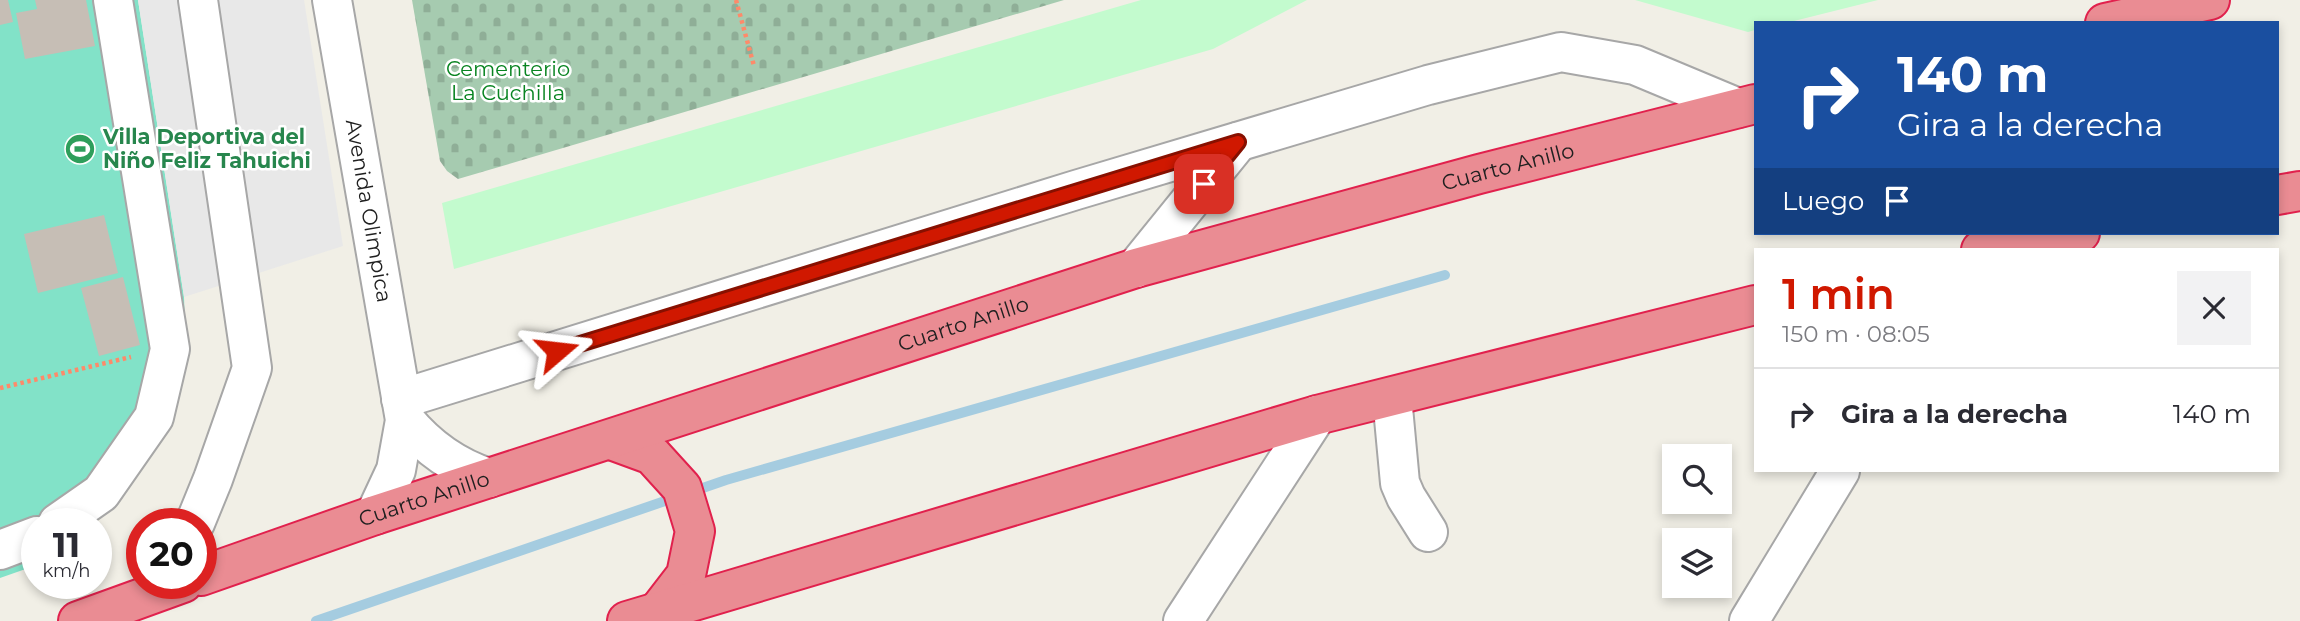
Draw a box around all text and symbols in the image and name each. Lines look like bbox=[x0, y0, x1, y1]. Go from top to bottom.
text: 140 m bbox=[1897, 45, 2049, 104]
icon: right bbox=[1782, 49, 1873, 140]
park label: Cementerio La Cuchilla bbox=[446, 56, 570, 105]
text: Gira a la derecha bbox=[1897, 105, 2163, 144]
street label: Avenida Olimpica bbox=[341, 117, 397, 304]
place label: Villa Deportiva del Niño Feliz Tahuichi bbox=[102, 124, 311, 173]
sports icon: Villa Deportiva del Niño Feliz Tahuichi bbox=[63, 132, 97, 166]
street label: Cuarto Anillo bbox=[1439, 137, 1577, 196]
pin bbox=[1174, 154, 1234, 214]
icon: arrive bbox=[1185, 165, 1223, 203]
icon: arrive bbox=[1878, 182, 1916, 220]
text: Luego bbox=[1782, 185, 1864, 217]
text: 1 min bbox=[1782, 268, 1895, 320]
button: close bbox=[2177, 271, 2251, 345]
street label: Cuarto Anillo bbox=[895, 291, 1032, 356]
position arrow bbox=[520, 314, 594, 388]
text: 150 m · 08:05 bbox=[1782, 320, 1930, 348]
icon: right bbox=[1782, 395, 1820, 433]
text: Gira a la derecha bbox=[1841, 398, 2068, 430]
text: 140 m bbox=[2173, 398, 2251, 430]
map controls bbox=[1662, 444, 1732, 598]
button: search bbox=[1662, 444, 1732, 514]
street label: Cuarto Anillo bbox=[355, 466, 492, 532]
speed limit sign: 20 bbox=[126, 508, 217, 599]
text: 11 bbox=[53, 523, 80, 566]
button: layers bbox=[1662, 528, 1732, 598]
text: km/h bbox=[42, 560, 91, 582]

